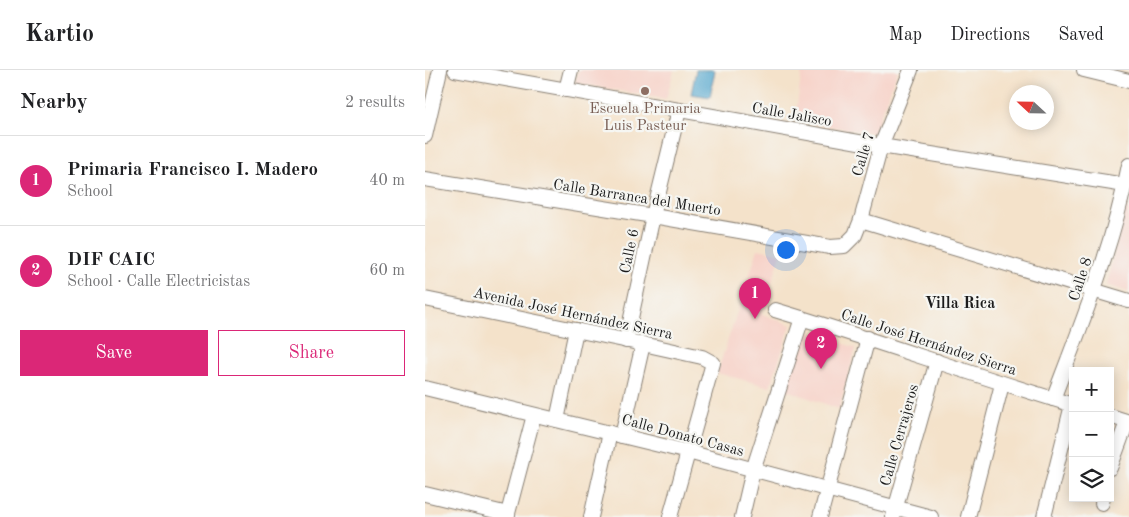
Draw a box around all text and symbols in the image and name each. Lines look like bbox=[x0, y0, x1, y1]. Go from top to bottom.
text: Kartio bbox=[25, 23, 94, 47]
text: Map bbox=[889, 26, 922, 44]
text: Directions bbox=[950, 26, 1030, 44]
text: Saved bbox=[1058, 26, 1104, 44]
marker: Escuela Primaria Luis Pasteur bbox=[639, 85, 651, 97]
north arrow bbox=[1009, 85, 1054, 130]
text: Nearby bbox=[20, 92, 88, 113]
text: 2 results bbox=[345, 95, 405, 111]
street label: Calle Jalisco bbox=[751, 101, 833, 130]
place label: Escuela Primaria Luis Pasteur bbox=[589, 102, 701, 134]
street label: Calle 7 bbox=[851, 131, 878, 178]
text: Primaria Francisco I. Madero bbox=[67, 161, 318, 180]
text: 1 bbox=[31, 173, 41, 189]
text: 40 m bbox=[369, 173, 405, 189]
street label: Calle Barranca del Muerto bbox=[552, 178, 722, 219]
text: School bbox=[67, 184, 113, 200]
street label: Calle 6 bbox=[618, 228, 643, 275]
your location bbox=[773, 237, 799, 263]
text: DIF CAIC bbox=[67, 251, 155, 270]
street label: Calle 8 bbox=[1067, 256, 1096, 303]
text: 2 bbox=[31, 263, 41, 279]
text: 60 m bbox=[369, 263, 405, 279]
text: School · Calle Electricistas bbox=[67, 274, 250, 290]
pin: 1 bbox=[739, 278, 771, 319]
street label: Avenida José Hernández Sierra bbox=[472, 286, 674, 343]
district label: Villa Rica bbox=[925, 296, 995, 312]
street label: Calle José Hernández Sierra bbox=[839, 308, 1019, 379]
pin: 2 bbox=[805, 328, 837, 369]
button: Save bbox=[20, 330, 208, 376]
button: Share bbox=[218, 330, 405, 376]
map controls bbox=[1069, 367, 1114, 502]
button: + bbox=[1069, 367, 1114, 412]
street label: Calle Cerrajeros bbox=[879, 383, 922, 488]
button: − bbox=[1069, 412, 1114, 457]
street label: Calle Donato Casas bbox=[620, 413, 745, 460]
button: layers bbox=[1069, 457, 1114, 502]

